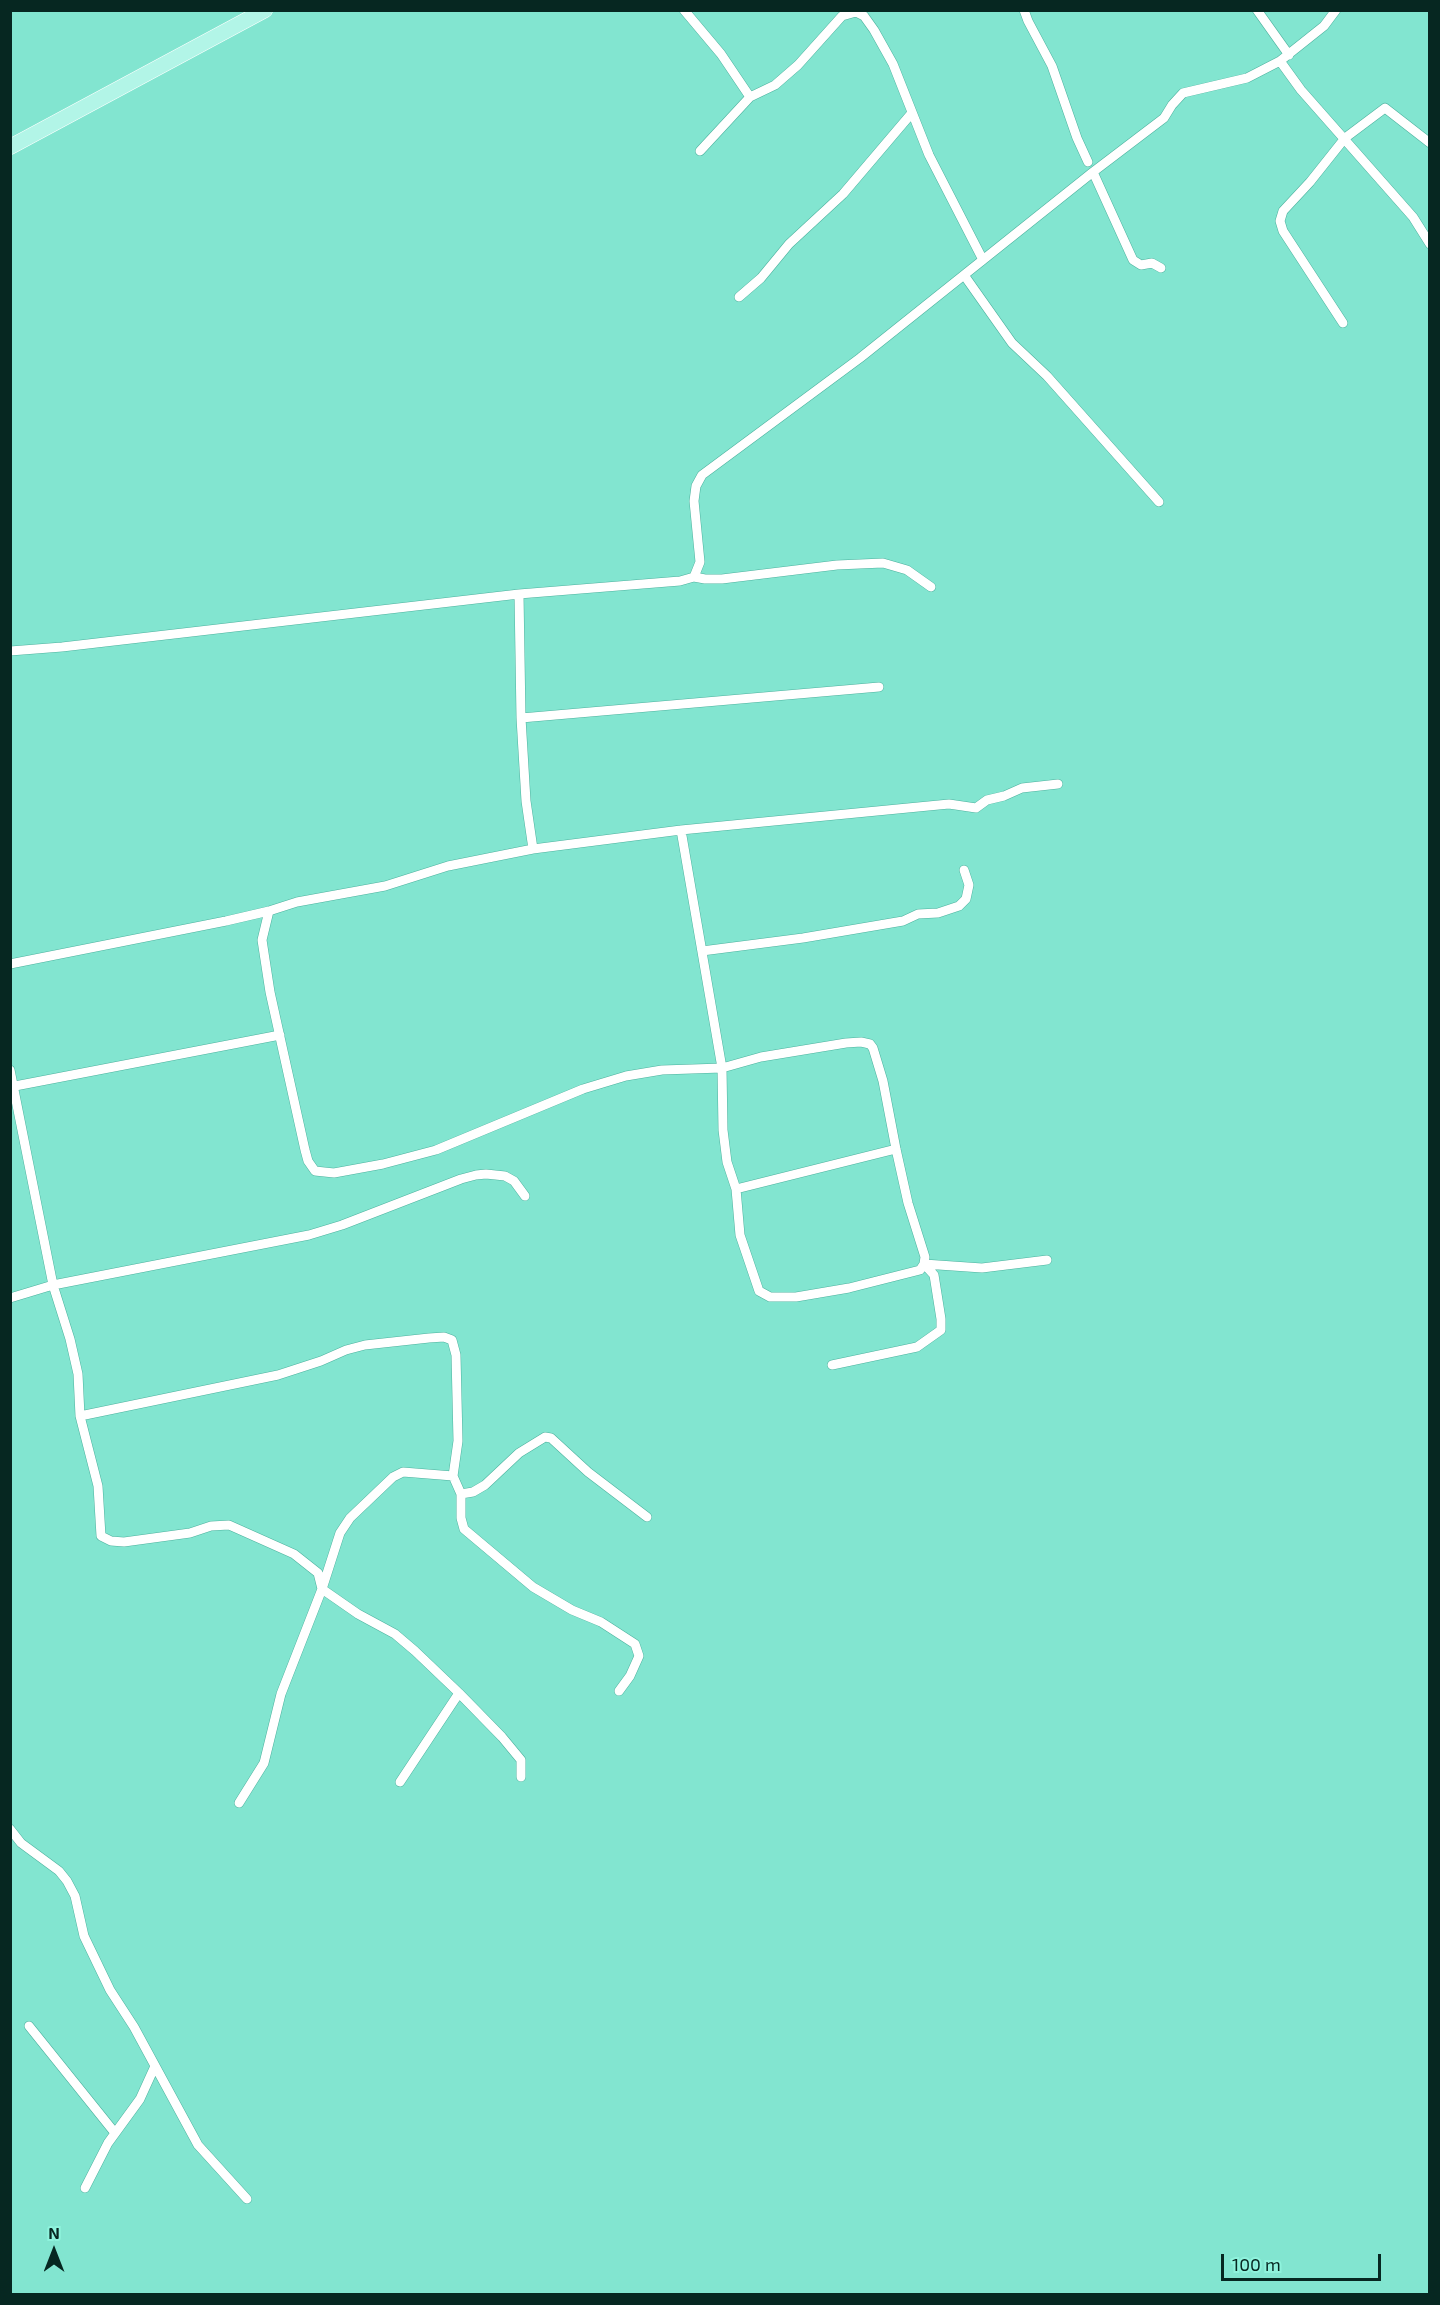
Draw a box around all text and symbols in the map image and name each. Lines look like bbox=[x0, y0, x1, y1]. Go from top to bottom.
north arrow bbox=[24, 2221, 84, 2281]
text: N bbox=[48, 2223, 60, 2242]
scale bar bbox=[1224, 2242, 1384, 2280]
text: 100 m bbox=[1232, 2253, 1281, 2275]

